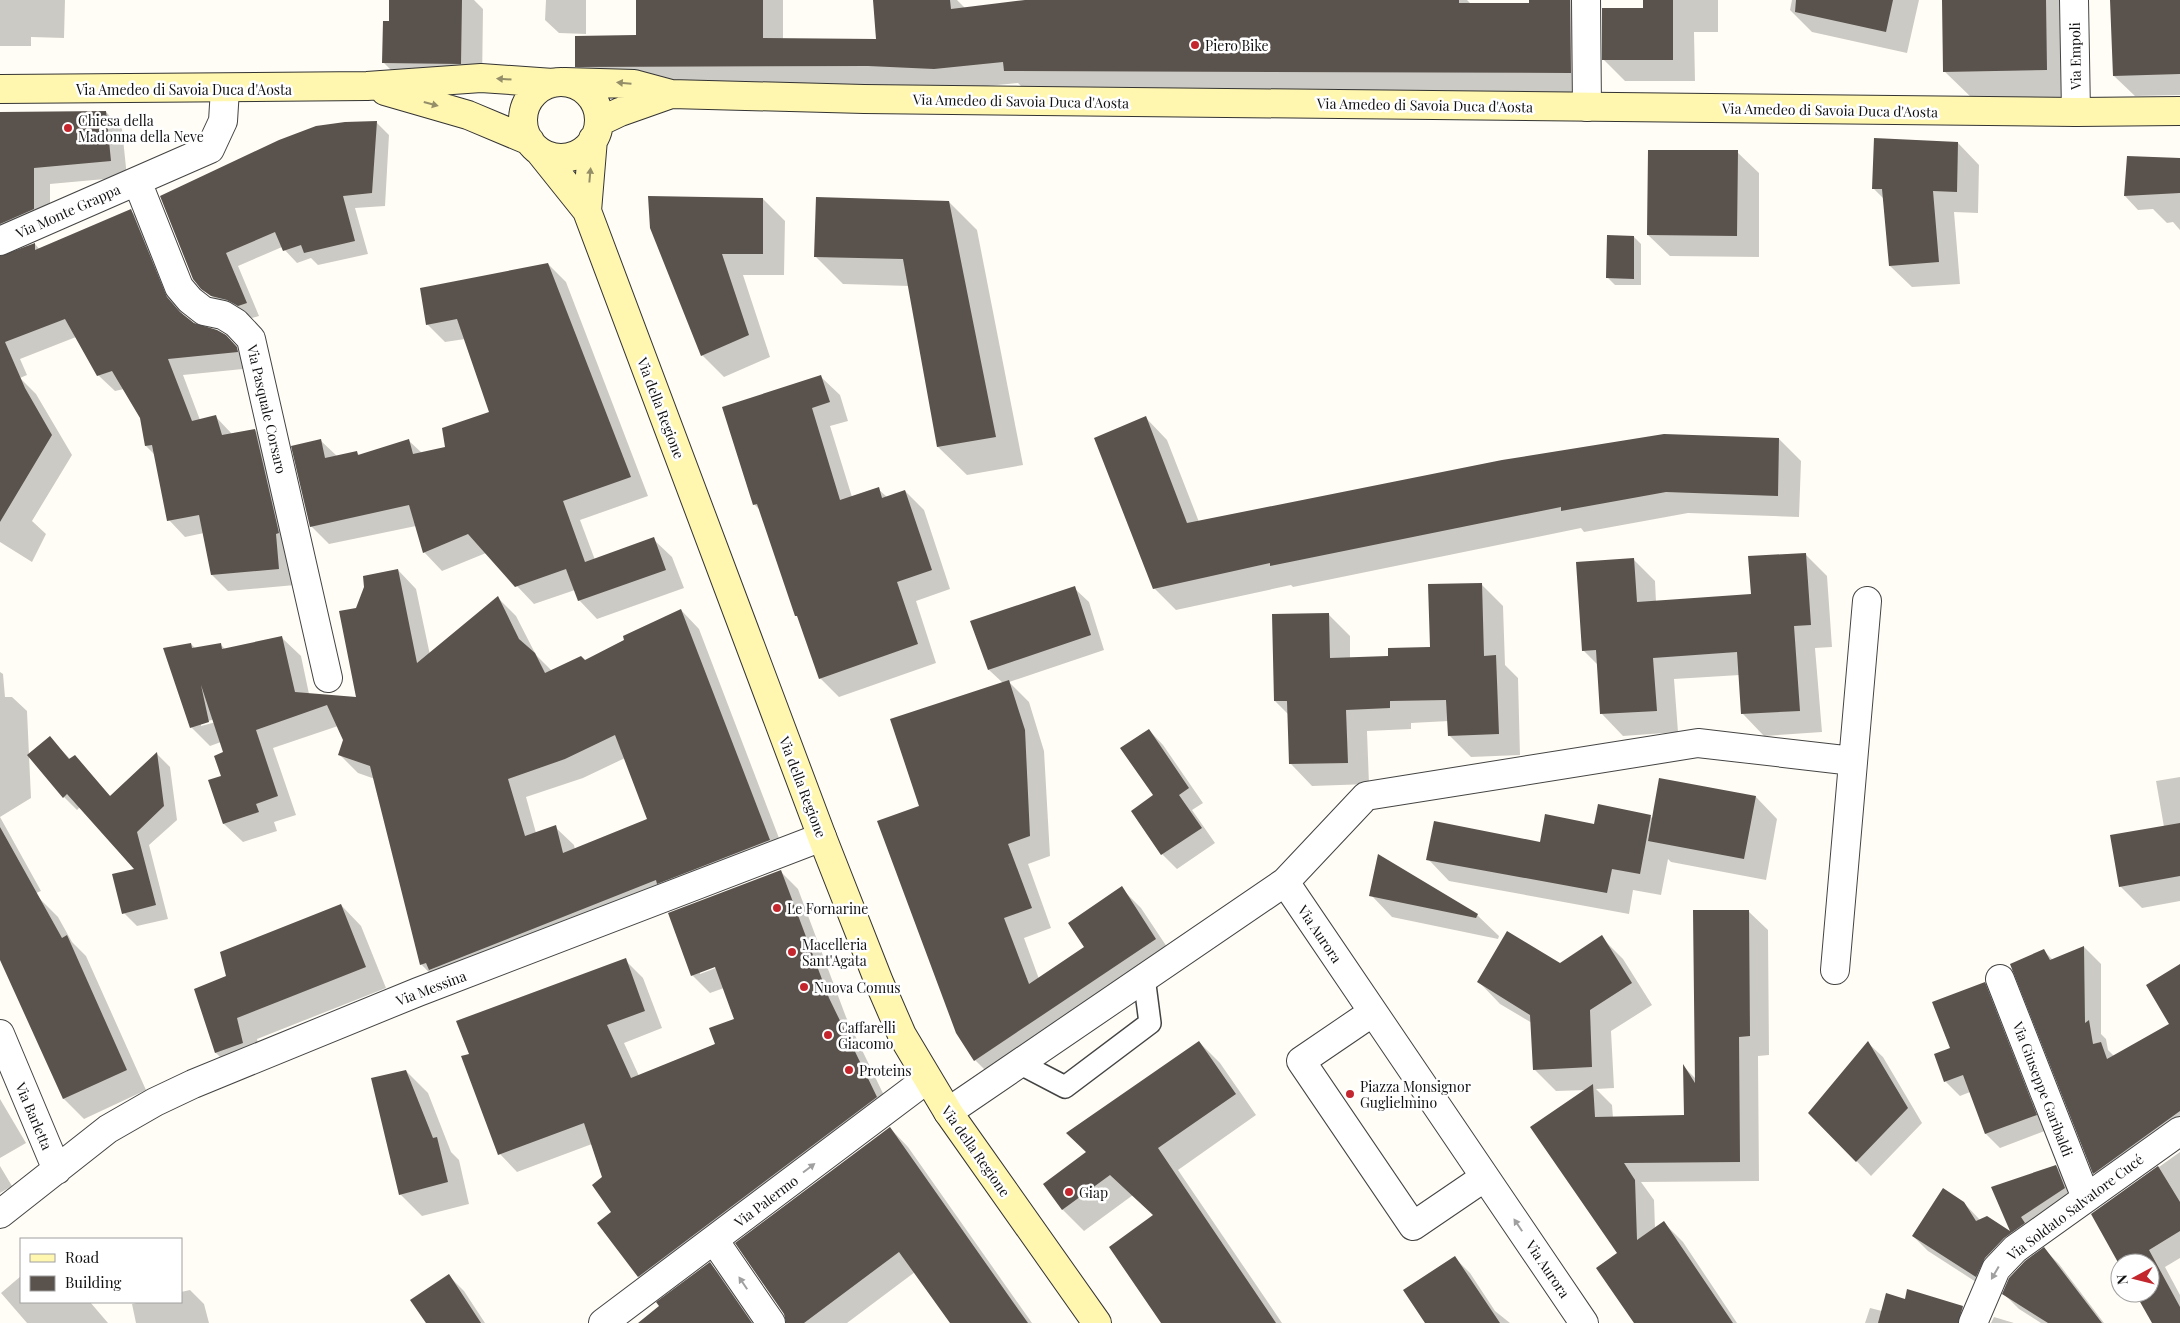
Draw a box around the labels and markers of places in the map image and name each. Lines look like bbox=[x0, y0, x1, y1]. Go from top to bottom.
place label: Piero Bike bbox=[1205, 36, 1269, 55]
marker: Piero Bike bbox=[1189, 39, 1201, 51]
place label: Chiesa della Madonna della Neve bbox=[78, 111, 204, 146]
marker: Chiesa della Madonna della Neve bbox=[62, 122, 74, 134]
place label: Le Fornarine bbox=[787, 899, 868, 918]
marker: Le Fornarine bbox=[771, 902, 783, 914]
place label: Macelleria Sant'Agata bbox=[802, 935, 867, 970]
marker: Macelleria Sant'Agata bbox=[786, 946, 798, 958]
place label: Nuova Comus bbox=[814, 978, 901, 997]
marker: Nuova Comus bbox=[798, 981, 810, 993]
place label: Caffarelli Giacomo bbox=[838, 1018, 896, 1053]
marker: Caffarelli Giacomo bbox=[822, 1029, 834, 1041]
place label: Proteins bbox=[859, 1061, 912, 1080]
marker: Proteins bbox=[843, 1064, 855, 1076]
place label: Piazza Monsignor Guglielmino bbox=[1360, 1077, 1472, 1112]
marker: Piazza Monsignor Guglielmino bbox=[1344, 1088, 1356, 1100]
place label: Giap bbox=[1079, 1183, 1108, 1202]
marker: Giap bbox=[1063, 1186, 1075, 1198]

